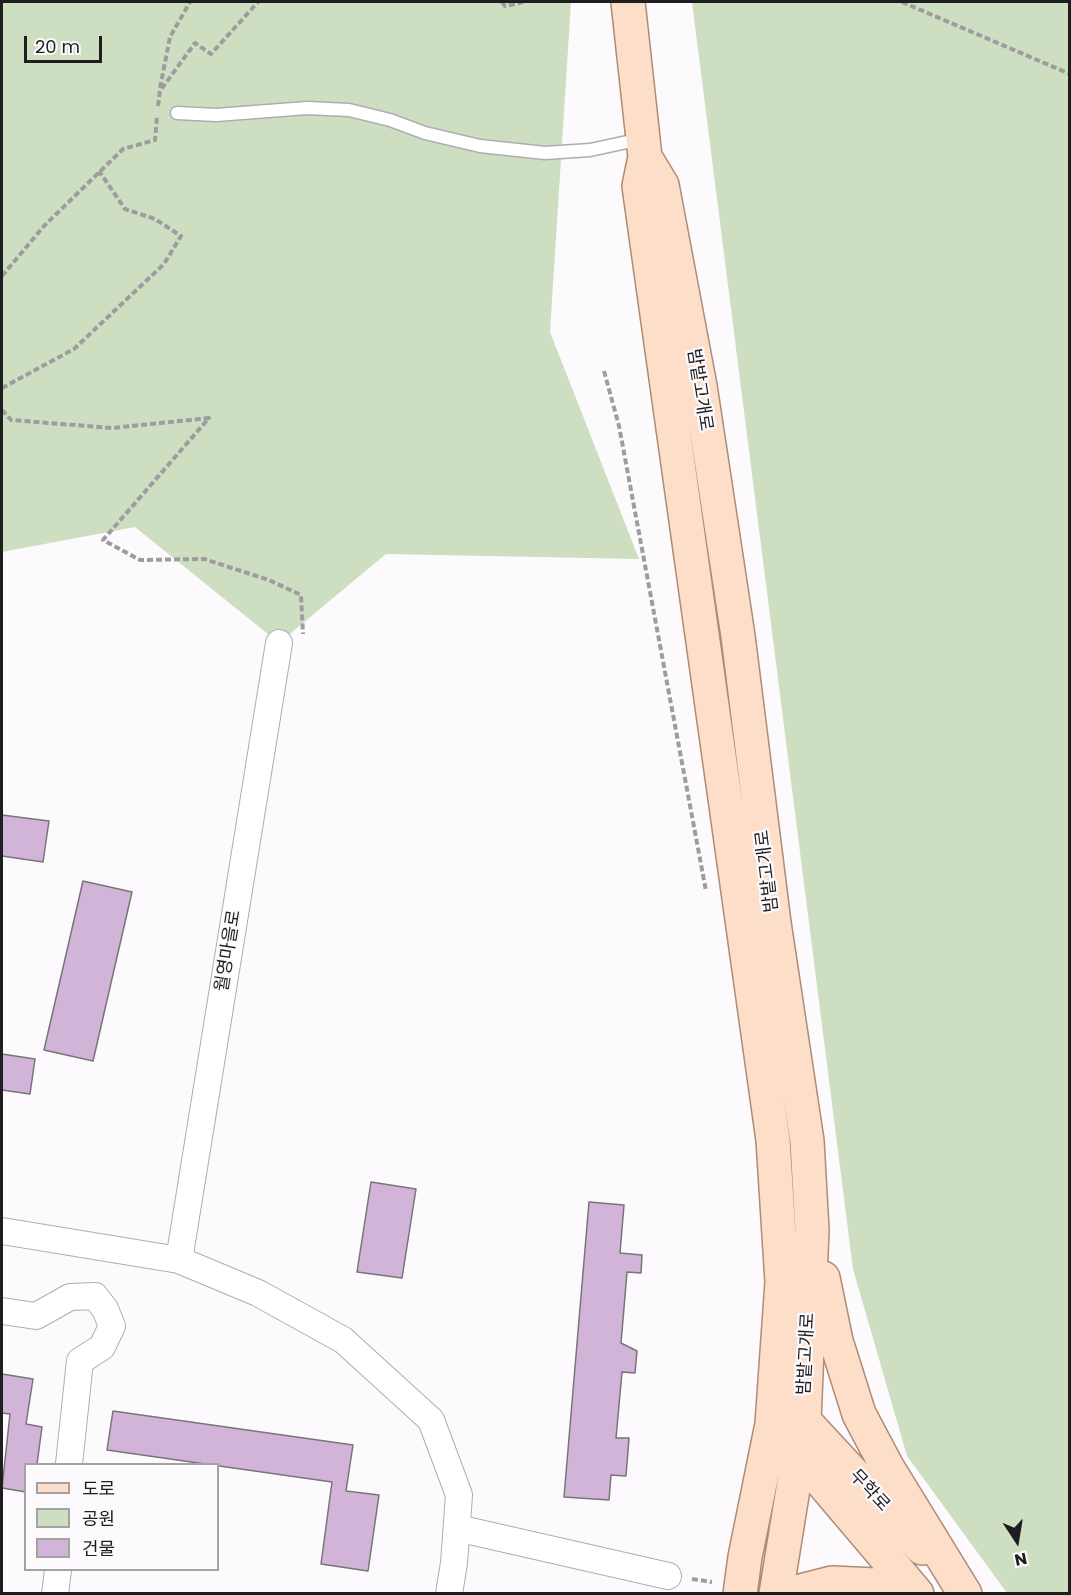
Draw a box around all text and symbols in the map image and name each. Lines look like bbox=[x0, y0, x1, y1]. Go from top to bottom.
scale bar bbox=[27, 24, 105, 62]
text: 20 m bbox=[35, 34, 80, 59]
street label: 밤밭고개로 bbox=[682, 347, 716, 433]
street label: 밤밭고개로 bbox=[752, 829, 784, 913]
street label: 월영마을로 bbox=[212, 908, 246, 994]
street label: 밤밭고개로 bbox=[794, 1312, 820, 1396]
legend bbox=[24, 1463, 219, 1571]
street label: 무학로 bbox=[844, 1465, 894, 1517]
text: 도로 bbox=[82, 1476, 115, 1501]
text: 공원 bbox=[82, 1506, 115, 1531]
north arrow bbox=[987, 1511, 1047, 1571]
text: 건물 bbox=[82, 1536, 115, 1561]
text: N bbox=[1013, 1547, 1029, 1572]

